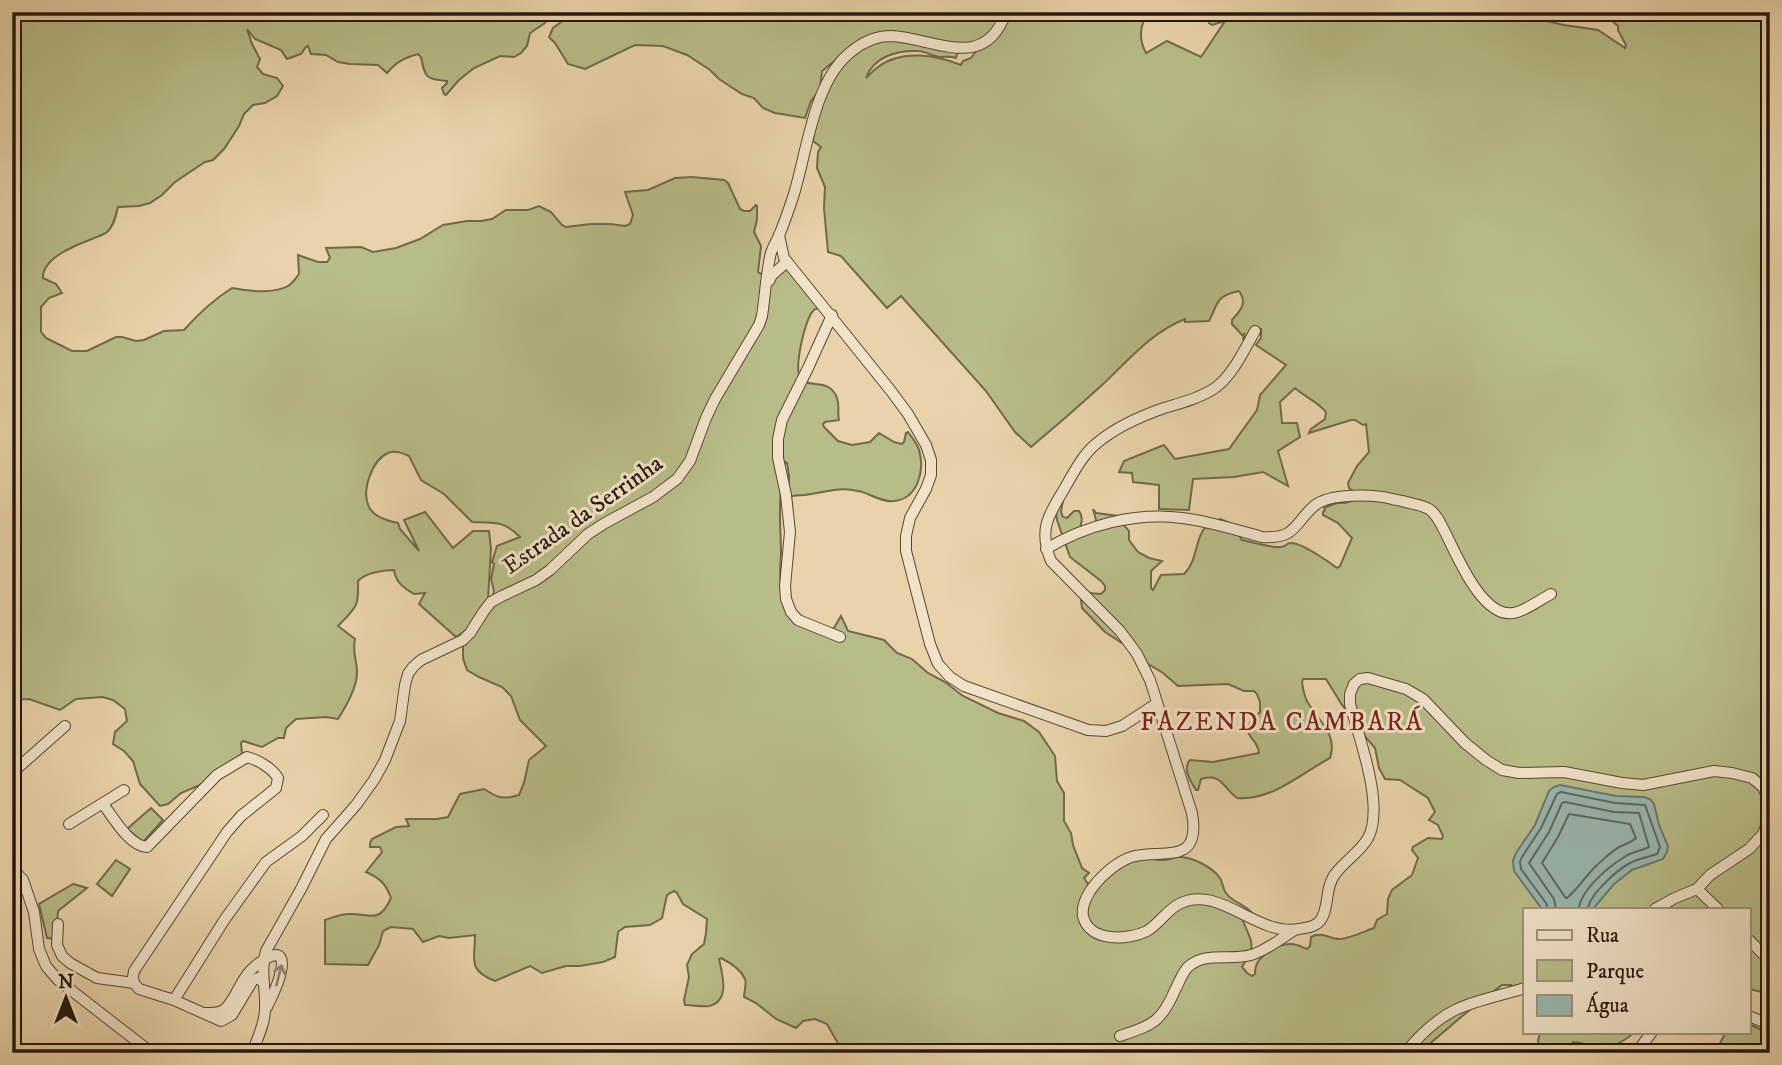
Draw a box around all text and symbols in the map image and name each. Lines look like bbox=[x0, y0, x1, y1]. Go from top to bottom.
street label: Estrada da Serrinha bbox=[497, 448, 669, 581]
district label: FAZENDA CAMBARÁ bbox=[1140, 705, 1424, 739]
legend bbox=[1523, 908, 1750, 1034]
text: Rua bbox=[1586, 923, 1619, 949]
text: Parque bbox=[1586, 959, 1644, 985]
north arrow bbox=[32, 964, 102, 1034]
one-way arrow bbox=[273, 964, 286, 987]
text: N bbox=[58, 971, 74, 994]
text: Água bbox=[1586, 991, 1629, 1019]

